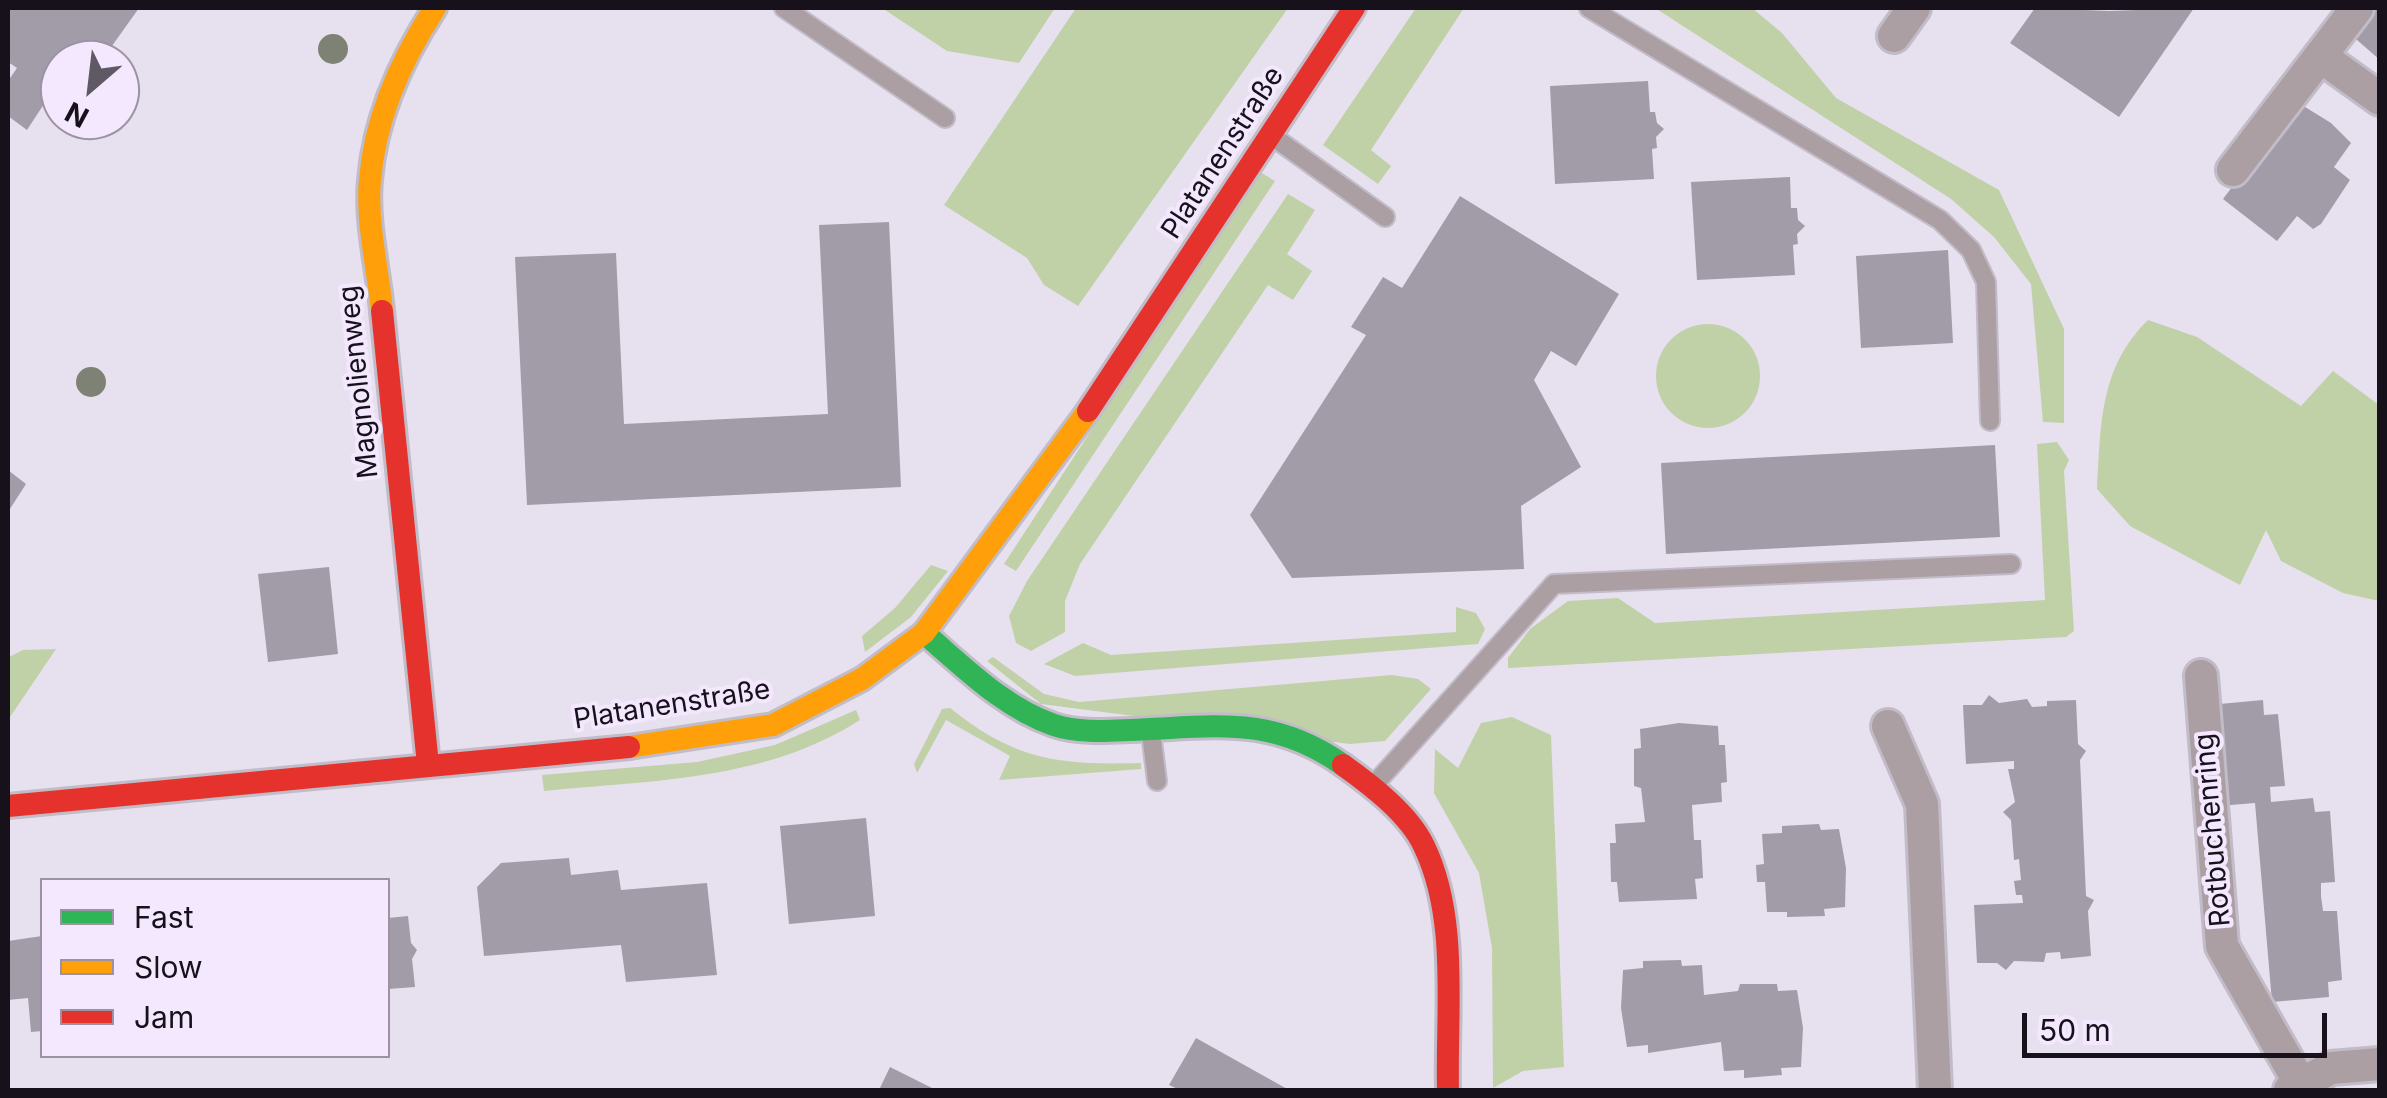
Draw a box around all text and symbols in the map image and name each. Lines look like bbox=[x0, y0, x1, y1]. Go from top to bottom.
north arrow bbox=[40, 40, 140, 140]
street label: Platanenstraße bbox=[1155, 61, 1291, 245]
text: N bbox=[59, 95, 94, 135]
street label: Magnolienweg bbox=[332, 284, 386, 480]
street label: Platanenstraße bbox=[571, 673, 773, 737]
street label: Rotbuchenring bbox=[2188, 732, 2238, 928]
legend bbox=[40, 878, 390, 1058]
text: Fast bbox=[134, 899, 193, 935]
text: Slow bbox=[134, 949, 203, 985]
scale bar bbox=[2027, 993, 2332, 1055]
text: Jam bbox=[134, 999, 194, 1035]
text: 50 m bbox=[2039, 1012, 2111, 1048]

